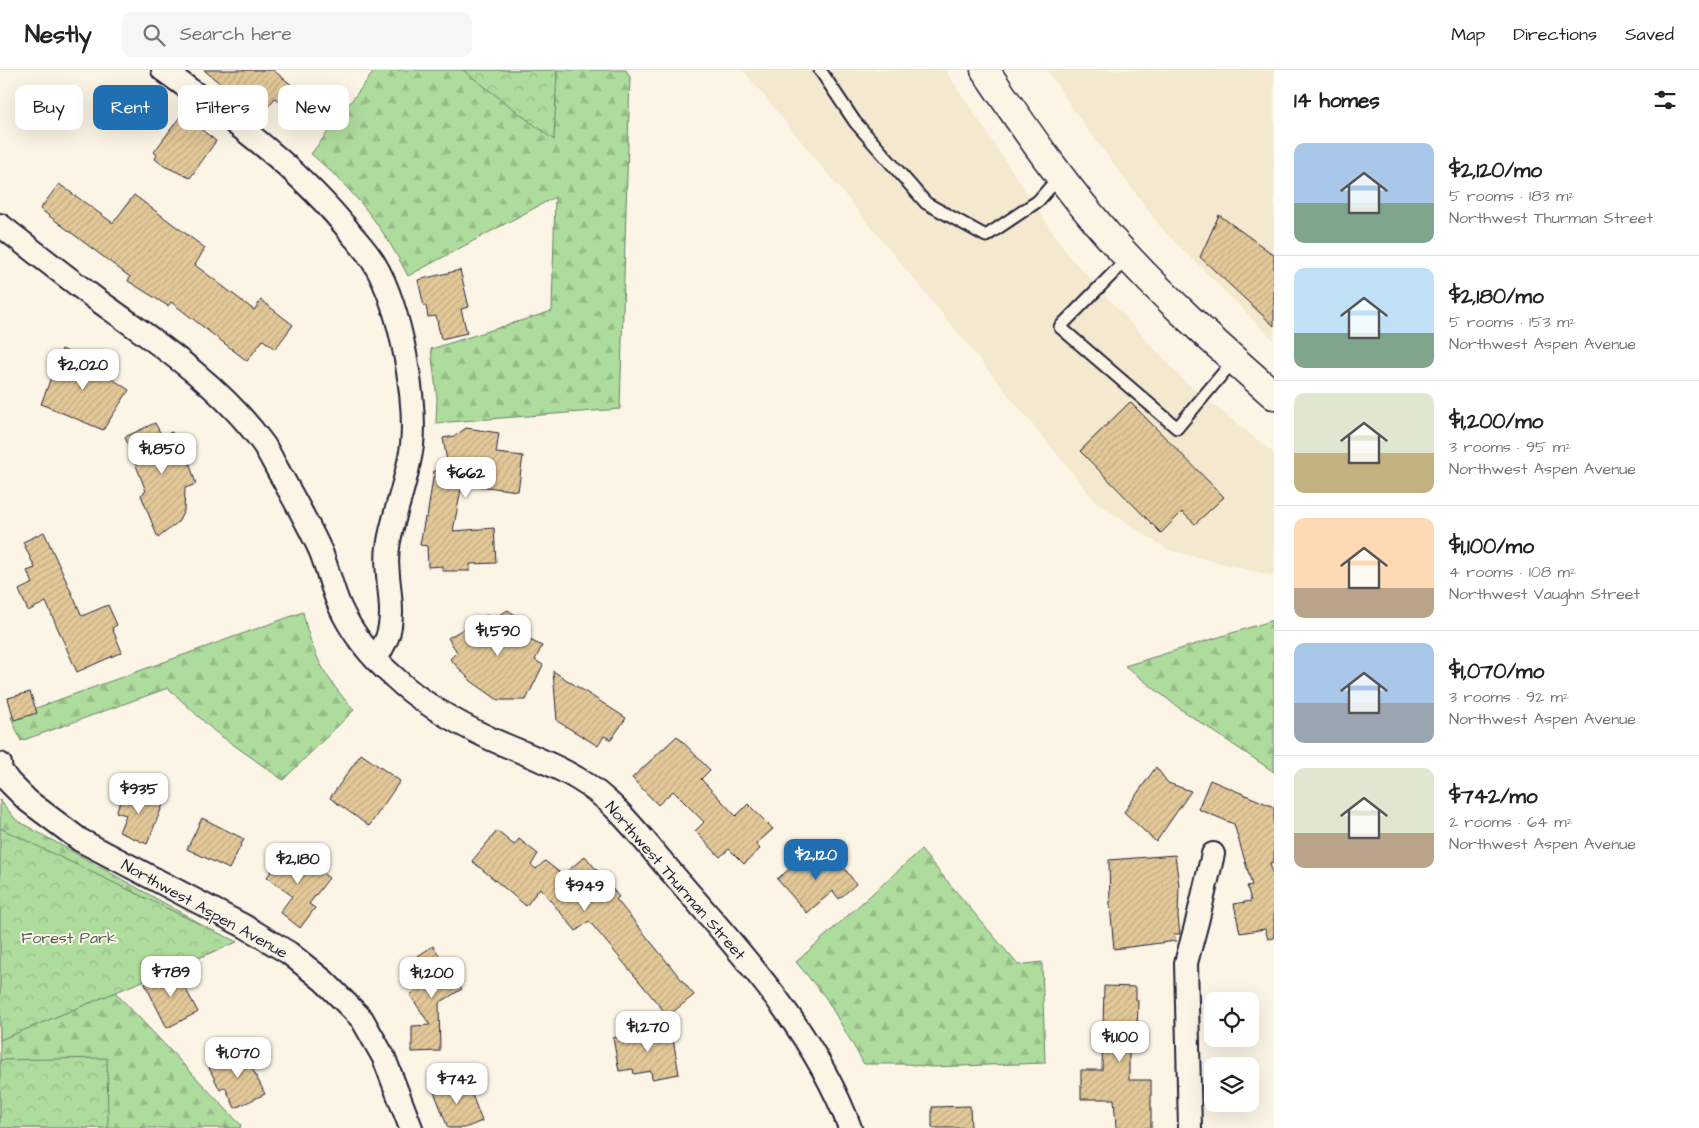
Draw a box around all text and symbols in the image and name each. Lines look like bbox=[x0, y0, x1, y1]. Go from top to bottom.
search box bbox=[122, 12, 472, 57]
text: Nestly bbox=[25, 18, 92, 52]
icon: search bbox=[140, 21, 168, 49]
text: Search here bbox=[180, 21, 292, 48]
text: Map bbox=[1451, 22, 1485, 47]
text: Directions bbox=[1513, 22, 1597, 47]
text: Saved bbox=[1625, 22, 1674, 47]
chip: Buy bbox=[15, 85, 83, 130]
chip: Rent bbox=[93, 85, 168, 130]
chip: Filters bbox=[178, 85, 268, 130]
chip: New bbox=[278, 85, 349, 130]
text: 14 homes bbox=[1294, 86, 1380, 115]
icon: filters bbox=[1651, 86, 1679, 114]
text: $2,120/mo bbox=[1449, 156, 1542, 185]
icon: home bbox=[1334, 163, 1394, 223]
text: 5 rooms · 183 m² bbox=[1449, 185, 1575, 207]
text: Northwest Thurman Street bbox=[1449, 207, 1653, 229]
text: $2,180/mo bbox=[1449, 282, 1544, 311]
icon: home bbox=[1334, 288, 1394, 348]
text: 5 rooms · 153 m² bbox=[1449, 311, 1575, 333]
text: Northwest Aspen Avenue bbox=[1449, 333, 1636, 355]
pin: $2,020 bbox=[42, 348, 124, 391]
text: $2,020 bbox=[58, 354, 108, 376]
text: $1,200/mo bbox=[1449, 407, 1543, 436]
icon: home bbox=[1334, 413, 1394, 473]
pin: $1,850 bbox=[121, 432, 203, 475]
text: 3 rooms · 95 m² bbox=[1449, 436, 1571, 458]
text: $1,850 bbox=[139, 438, 185, 460]
pin: $662 bbox=[436, 456, 496, 499]
text: Northwest Aspen Avenue bbox=[1449, 458, 1636, 480]
text: $662 bbox=[447, 462, 485, 484]
text: $1,100/mo bbox=[1449, 532, 1534, 561]
icon: home bbox=[1334, 538, 1394, 598]
text: 4 rooms · 108 m² bbox=[1449, 561, 1576, 583]
text: Northwest Vaughn Street bbox=[1449, 583, 1640, 605]
pin: $1,590 bbox=[457, 614, 539, 657]
text: $1,590 bbox=[476, 620, 520, 642]
text: $1,070/mo bbox=[1449, 657, 1544, 686]
icon: home bbox=[1334, 663, 1394, 723]
text: 3 rooms · 92 m² bbox=[1449, 686, 1569, 708]
text: Northwest Aspen Avenue bbox=[1449, 708, 1636, 730]
pin: $935 bbox=[109, 772, 169, 815]
text: $935 bbox=[120, 778, 158, 800]
text: $742/mo bbox=[1449, 782, 1538, 811]
icon: home bbox=[1334, 788, 1394, 848]
street label: Northwest Thurman Street bbox=[600, 796, 751, 965]
text: 2 rooms · 64 m² bbox=[1449, 811, 1573, 833]
text: Northwest Aspen Avenue bbox=[1449, 833, 1636, 855]
pin: $2,120 bbox=[775, 838, 857, 881]
pin: $2,180 bbox=[257, 842, 339, 885]
text: $2,120 bbox=[795, 844, 837, 866]
text: $2,180 bbox=[276, 848, 320, 870]
street label: Northwest Aspen Avenue bbox=[117, 854, 292, 964]
pin: $949 bbox=[555, 870, 615, 912]
text: $949 bbox=[566, 875, 604, 897]
park label: Forest Park bbox=[21, 927, 117, 949]
pin: $789 bbox=[141, 956, 201, 998]
pin: $1,200 bbox=[391, 956, 473, 999]
text: $789 bbox=[152, 961, 190, 983]
text: $1,200 bbox=[410, 962, 454, 984]
map controls bbox=[1204, 992, 1259, 1112]
button: locate bbox=[1204, 992, 1259, 1047]
pin: $1,270 bbox=[607, 1010, 689, 1053]
text: $1,270 bbox=[627, 1016, 669, 1038]
pin: $1,100 bbox=[1079, 1020, 1161, 1063]
text: $1,100 bbox=[1102, 1026, 1138, 1048]
pin: $1,070 bbox=[197, 1036, 279, 1079]
text: $1,070 bbox=[216, 1042, 260, 1064]
button: layers bbox=[1204, 1057, 1259, 1112]
pin: $742 bbox=[427, 1062, 487, 1105]
text: $742 bbox=[438, 1068, 476, 1090]

